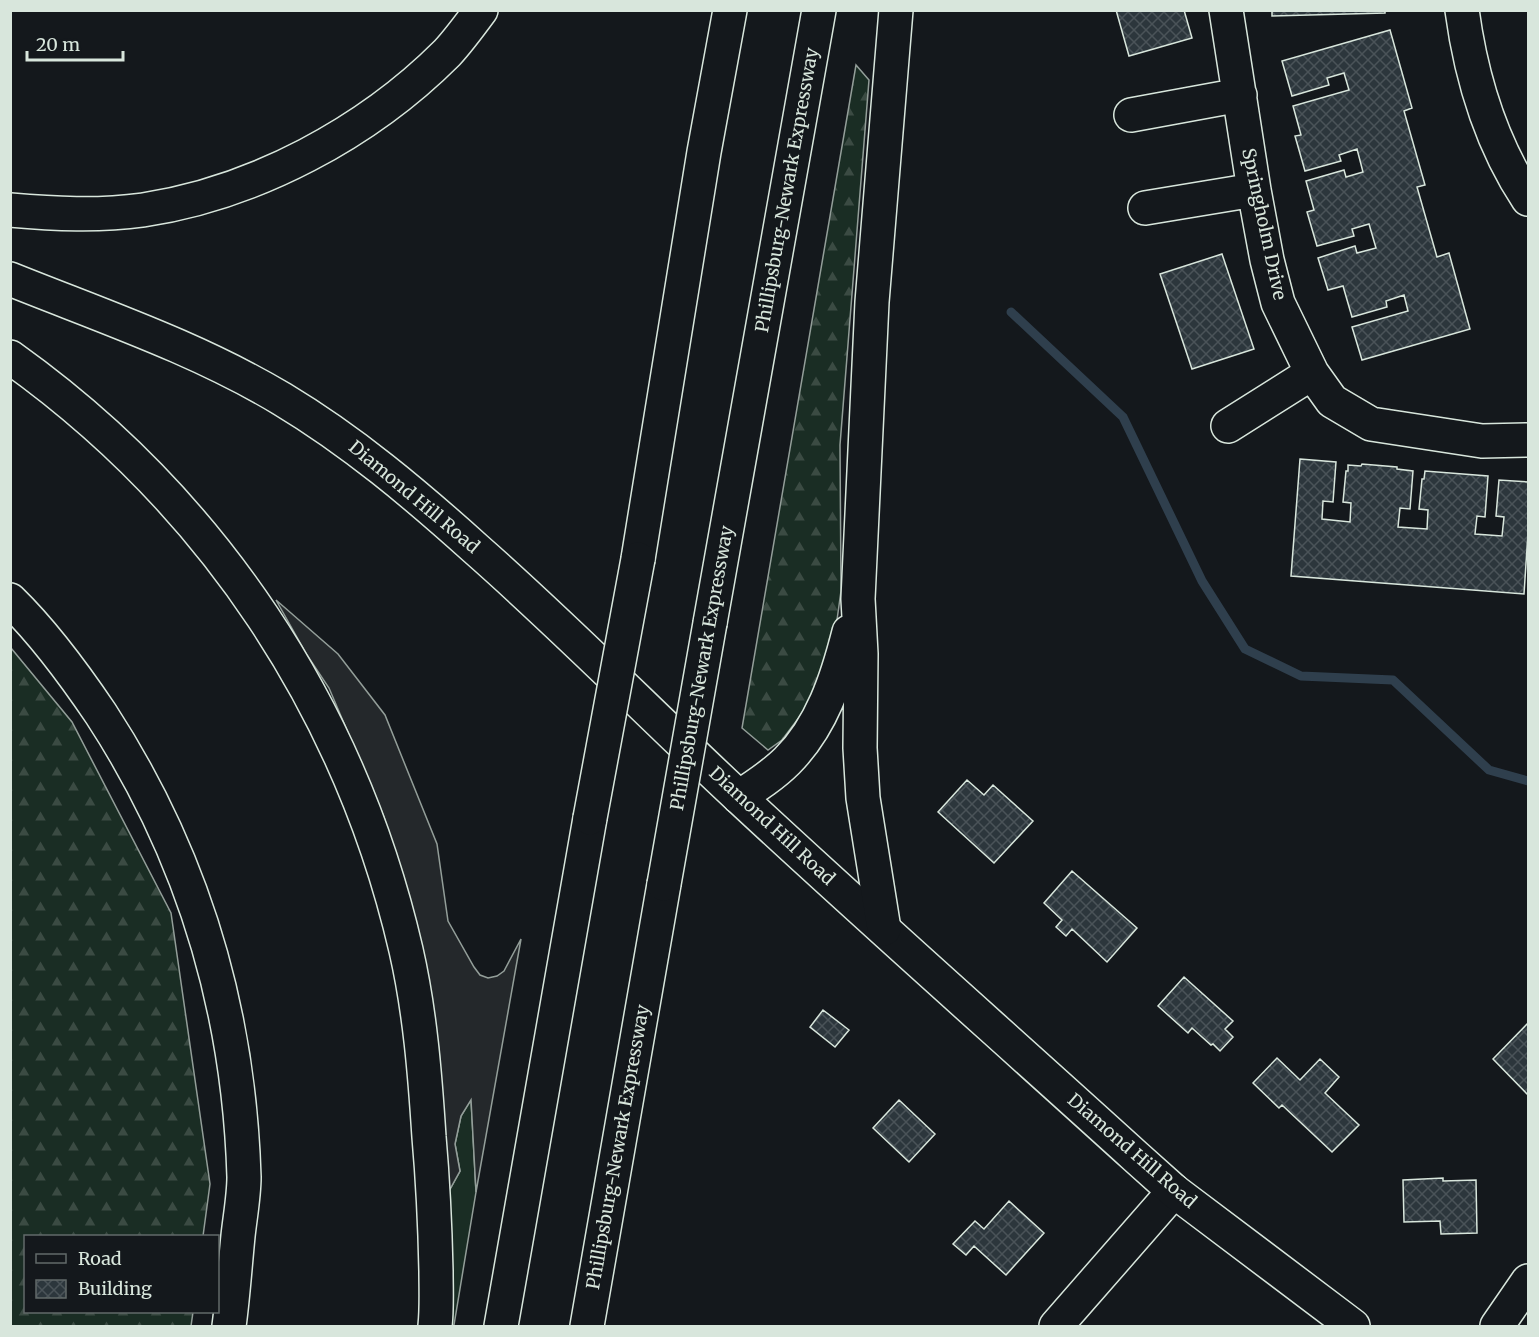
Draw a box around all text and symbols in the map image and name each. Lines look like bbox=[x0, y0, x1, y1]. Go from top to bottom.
scale bar bbox=[27, 24, 123, 62]
text: 20 m bbox=[36, 33, 80, 56]
street label: Phillipsburg-Newark Expressway bbox=[750, 45, 823, 334]
street label: Springholm Drive bbox=[1237, 146, 1292, 302]
street label: Diamond Hill Road bbox=[344, 435, 484, 558]
street label: Phillipsburg-Newark Expressway bbox=[665, 523, 738, 812]
street label: Diamond Hill Road bbox=[705, 761, 840, 890]
street label: Phillipsburg-Newark Expressway bbox=[581, 1002, 654, 1291]
street label: Diamond Hill Road bbox=[1063, 1088, 1202, 1213]
legend bbox=[24, 1235, 219, 1313]
text: Road bbox=[78, 1247, 122, 1270]
text: Building bbox=[78, 1277, 152, 1300]

